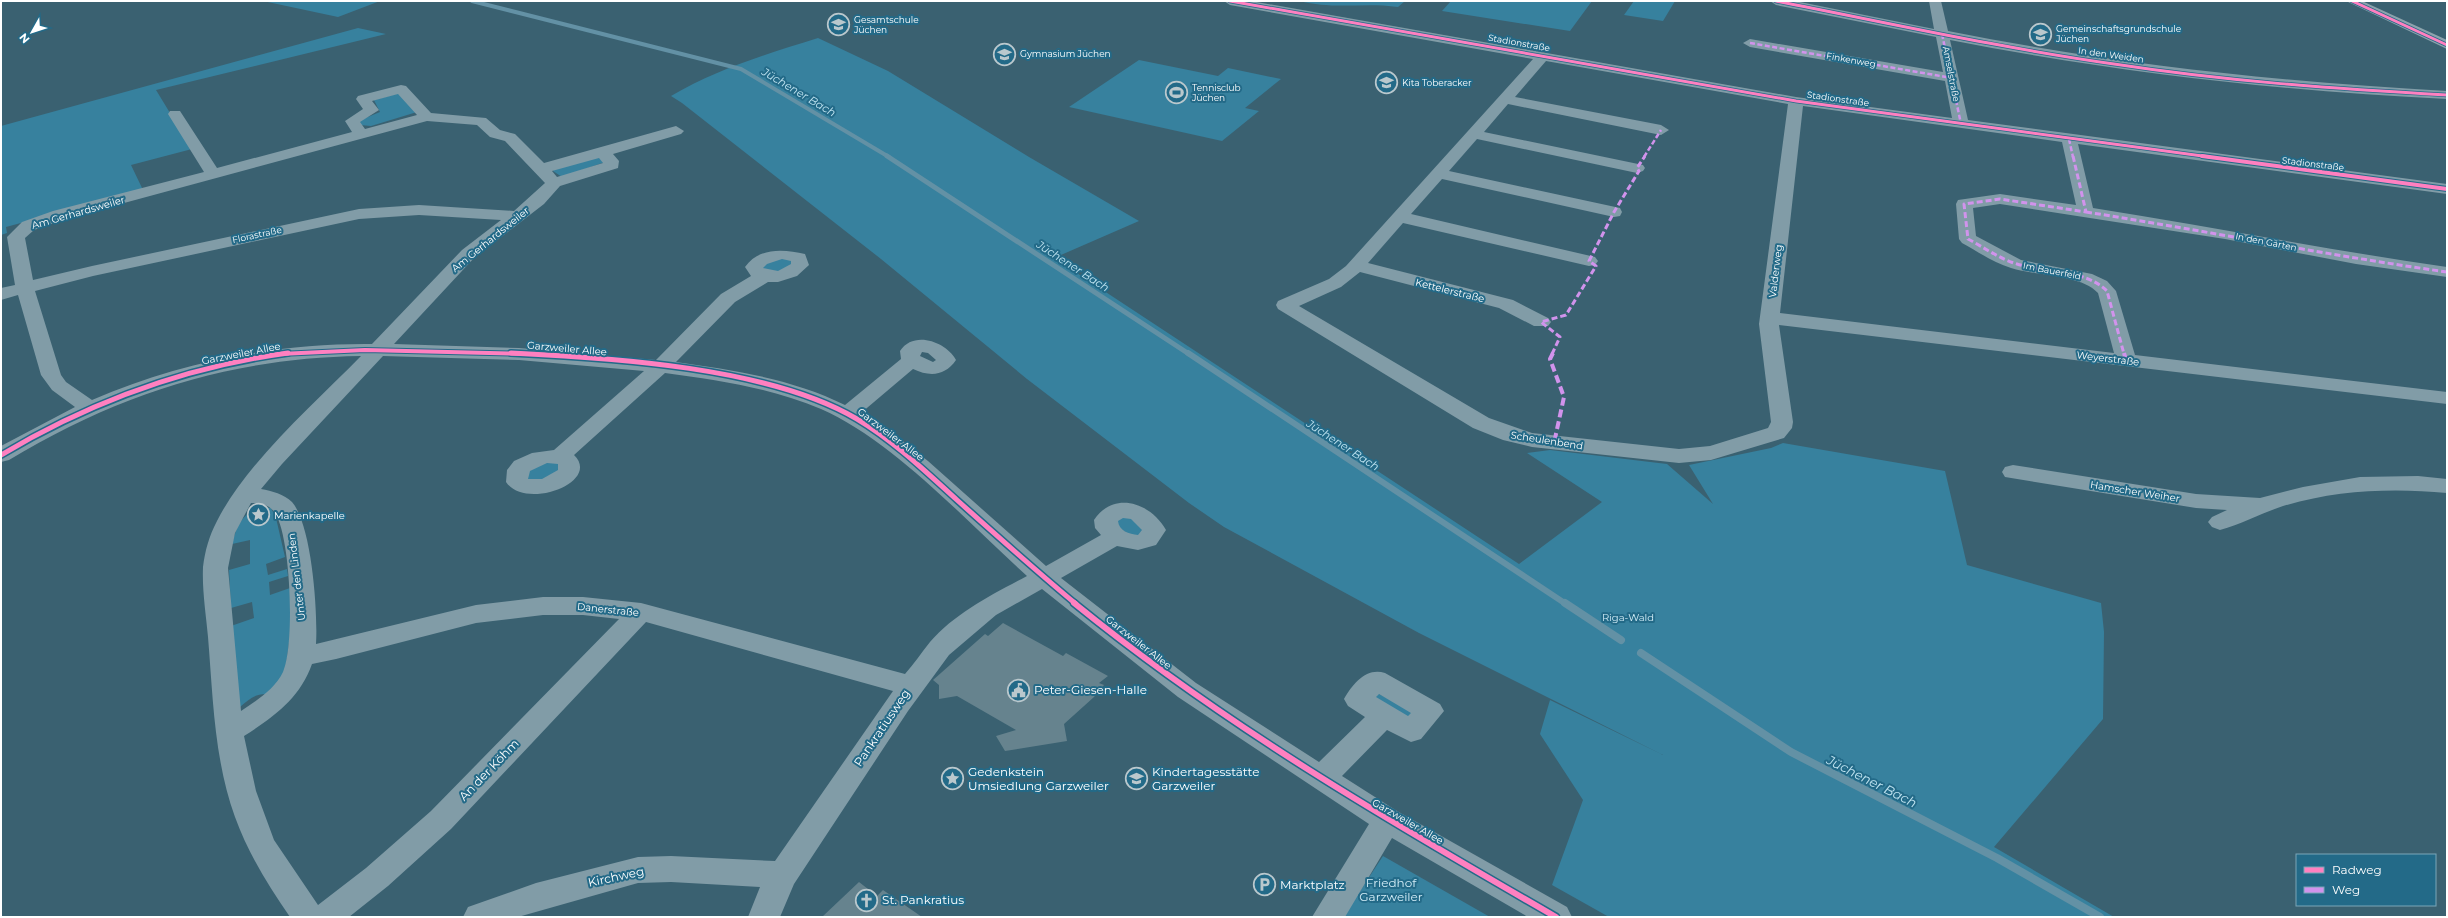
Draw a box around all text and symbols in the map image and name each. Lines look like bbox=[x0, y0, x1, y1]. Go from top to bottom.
north arrow bbox=[12, 12, 52, 52]
school or university icon: Gesamtschule Jüchen bbox=[826, 12, 852, 38]
place label: Gesamtschule Jüchen bbox=[853, 14, 919, 35]
school or university icon: Gemeinschaftsgrundschule Jüchen bbox=[2028, 21, 2054, 47]
place label: Gemeinschaftsgrundschule Jüchen bbox=[2055, 23, 2182, 44]
text: N bbox=[16, 30, 32, 46]
street label: Stadionstraße bbox=[1487, 32, 1551, 53]
school or university icon: Gymnasium Jüchen bbox=[991, 41, 1017, 67]
street label: In den Weiden bbox=[2078, 44, 2145, 65]
street label: Amselstraße bbox=[1941, 45, 1962, 103]
place label: Gymnasium Jüchen bbox=[1020, 48, 1111, 59]
street label: Finkenweg bbox=[1825, 50, 1877, 69]
water label: Jüchener Bach bbox=[759, 64, 838, 120]
school or university icon: Kita Toberacker bbox=[1374, 70, 1400, 96]
place label: Kita Toberacker bbox=[1402, 77, 1472, 88]
sports icon: Tennisclub Jüchen bbox=[1164, 80, 1190, 106]
place label: Tennisclub Jüchen bbox=[1191, 82, 1241, 103]
street label: Stadionstraße bbox=[1806, 89, 1870, 108]
street label: Stadionstraße bbox=[2281, 154, 2345, 173]
street label: Am Gerhardsweiler bbox=[30, 193, 126, 232]
street label: Am Gerhardsweiler bbox=[449, 204, 532, 275]
street label: Florastraße bbox=[231, 224, 283, 245]
street label: In den Gärten bbox=[2235, 230, 2298, 253]
water label: Jüchener Bach bbox=[1033, 237, 1112, 295]
street label: Valderweg bbox=[1766, 244, 1785, 298]
street label: Im Bauerfeld bbox=[2022, 260, 2082, 282]
street label: Kettelerstraße bbox=[1414, 276, 1486, 305]
street label: Garzweiler Allee bbox=[201, 339, 282, 368]
street label: Garzweiler Allee bbox=[527, 339, 607, 358]
street label: Weyerstraße bbox=[2076, 348, 2140, 369]
street label: Garzweiler Allee bbox=[855, 405, 927, 464]
water label: Jüchener Bach bbox=[1303, 416, 1382, 474]
street label: Scheulenbend bbox=[1510, 428, 1584, 453]
street label: Hamscher Weiher bbox=[2089, 478, 2181, 505]
place icon: Marienkapelle bbox=[246, 502, 272, 528]
place label: Marienkapelle bbox=[274, 509, 345, 522]
street label: Unter den Linden bbox=[285, 532, 308, 622]
street label: Danerstraße bbox=[576, 600, 640, 619]
park label: Riga-Wald bbox=[1602, 611, 1654, 624]
street label: Garzweiler Allee bbox=[1103, 613, 1174, 672]
public building icon: Peter-Giesen-Halle bbox=[1006, 677, 1032, 703]
place label: Peter-Giesen-Halle bbox=[1034, 682, 1147, 697]
street label: Pankratiusweg bbox=[850, 686, 913, 769]
street label: An der Köhm bbox=[456, 736, 522, 804]
water label: Jüchener Bach bbox=[1823, 751, 1920, 811]
place label: Gedenkstein Umsiedlung Garzweiler bbox=[968, 764, 1109, 793]
place label: Kindertagesstätte Garzweiler bbox=[1152, 764, 1259, 793]
place icon: Gedenkstein Umsiedlung Garzweiler bbox=[939, 766, 965, 792]
school or university icon: Kindertagesstätte Garzweiler bbox=[1123, 766, 1149, 792]
street label: Garzweiler Allee bbox=[1370, 796, 1446, 847]
legend bbox=[2296, 854, 2436, 906]
text: Radweg bbox=[2332, 862, 2382, 877]
street label: Kirchweg bbox=[586, 863, 645, 890]
parking icon: Marktplatz bbox=[1251, 872, 1277, 898]
park label: Friedhof Garzweiler bbox=[1359, 875, 1423, 904]
place label: Marktplatz bbox=[1280, 877, 1345, 892]
text: Weg bbox=[2332, 882, 2360, 897]
church icon: St. Pankratius bbox=[854, 887, 880, 913]
place label: St. Pankratius bbox=[882, 892, 964, 907]

